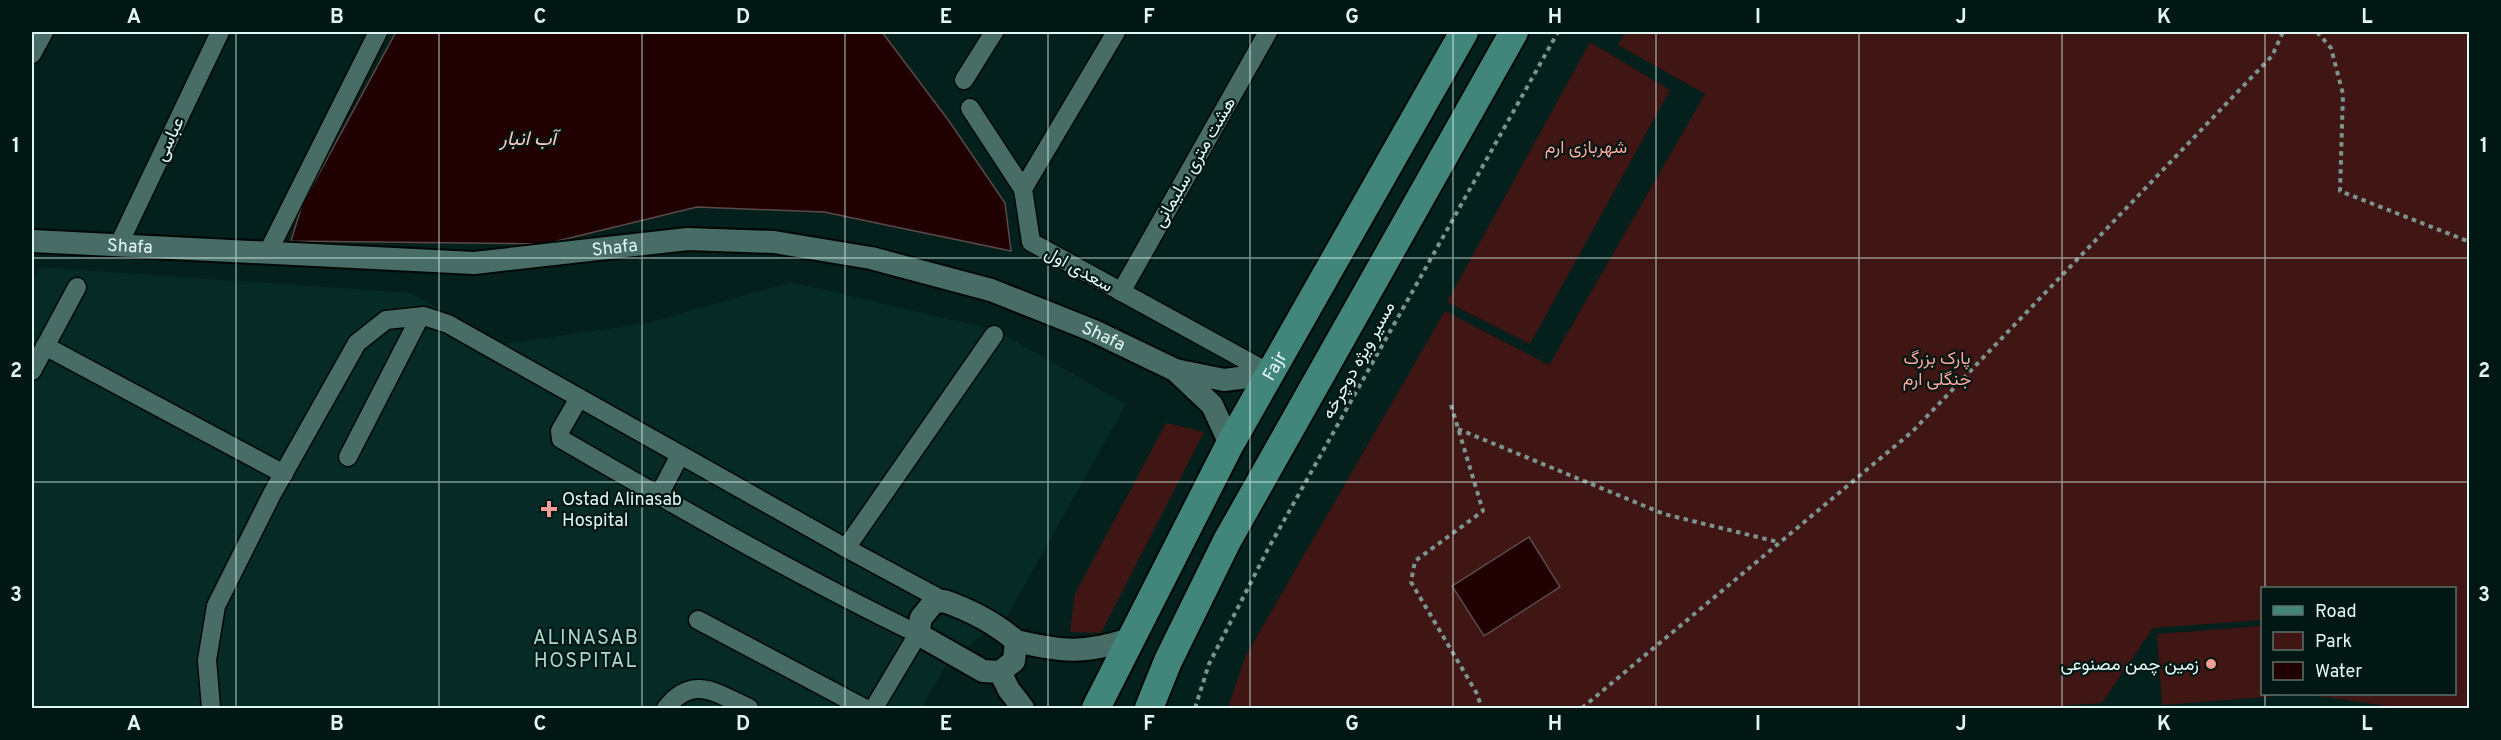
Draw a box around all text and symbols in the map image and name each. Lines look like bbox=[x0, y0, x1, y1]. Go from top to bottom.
text: A bbox=[127, 5, 141, 31]
text: B bbox=[330, 5, 344, 31]
text: C bbox=[534, 5, 546, 31]
text: D bbox=[736, 5, 750, 31]
text: E bbox=[940, 5, 952, 31]
text: F bbox=[1143, 5, 1155, 31]
text: G bbox=[1345, 5, 1359, 31]
text: H bbox=[1548, 5, 1562, 31]
text: I bbox=[1755, 5, 1761, 31]
text: J bbox=[1955, 5, 1967, 31]
text: K bbox=[2157, 5, 2171, 31]
text: L bbox=[2361, 5, 2373, 31]
street label: هشت متری سلیمانی bbox=[1149, 93, 1242, 232]
street label: عباسی bbox=[150, 114, 191, 165]
water label: آب انبار bbox=[498, 127, 561, 153]
text: 1 bbox=[12, 134, 20, 160]
text: 1 bbox=[2480, 134, 2488, 160]
park label: شهربازی ارم bbox=[1545, 137, 1627, 160]
street label: Shafa bbox=[106, 235, 153, 260]
street label: Shafa bbox=[591, 235, 639, 263]
street label: سعدی اول bbox=[1040, 242, 1117, 298]
street label: مسیر ویژه دوچرخه bbox=[1317, 298, 1401, 424]
street label: Shafa bbox=[1078, 317, 1129, 357]
street label: Fajr bbox=[1258, 348, 1293, 385]
park label: پارک بزرگ جنگلی ارم bbox=[1903, 348, 1971, 392]
text: 2 bbox=[10, 359, 22, 385]
text: 2 bbox=[2478, 359, 2490, 385]
place label: Ostad Alinasab Hospital bbox=[562, 489, 682, 533]
marker: Ostad Alinasab Hospital bbox=[540, 500, 558, 518]
text: 3 bbox=[10, 583, 22, 609]
text: 3 bbox=[2478, 583, 2490, 609]
legend bbox=[2261, 587, 2456, 695]
text: Road bbox=[2315, 601, 2357, 624]
district label: ALINASAB HOSPITAL bbox=[533, 626, 639, 675]
text: Park bbox=[2315, 631, 2352, 654]
place label: زمین چمن مصنوعی bbox=[2060, 654, 2199, 677]
marker: زمین چمن مصنوعی bbox=[2204, 657, 2218, 671]
text: Water bbox=[2315, 661, 2362, 684]
text: A bbox=[127, 712, 141, 738]
text: B bbox=[330, 712, 344, 738]
text: C bbox=[534, 712, 546, 738]
text: D bbox=[736, 712, 750, 738]
text: E bbox=[940, 712, 952, 738]
text: F bbox=[1143, 712, 1155, 738]
text: G bbox=[1345, 712, 1359, 738]
text: H bbox=[1548, 712, 1562, 738]
text: I bbox=[1755, 712, 1761, 738]
text: J bbox=[1955, 712, 1967, 738]
text: K bbox=[2157, 712, 2171, 738]
text: L bbox=[2361, 712, 2373, 738]

